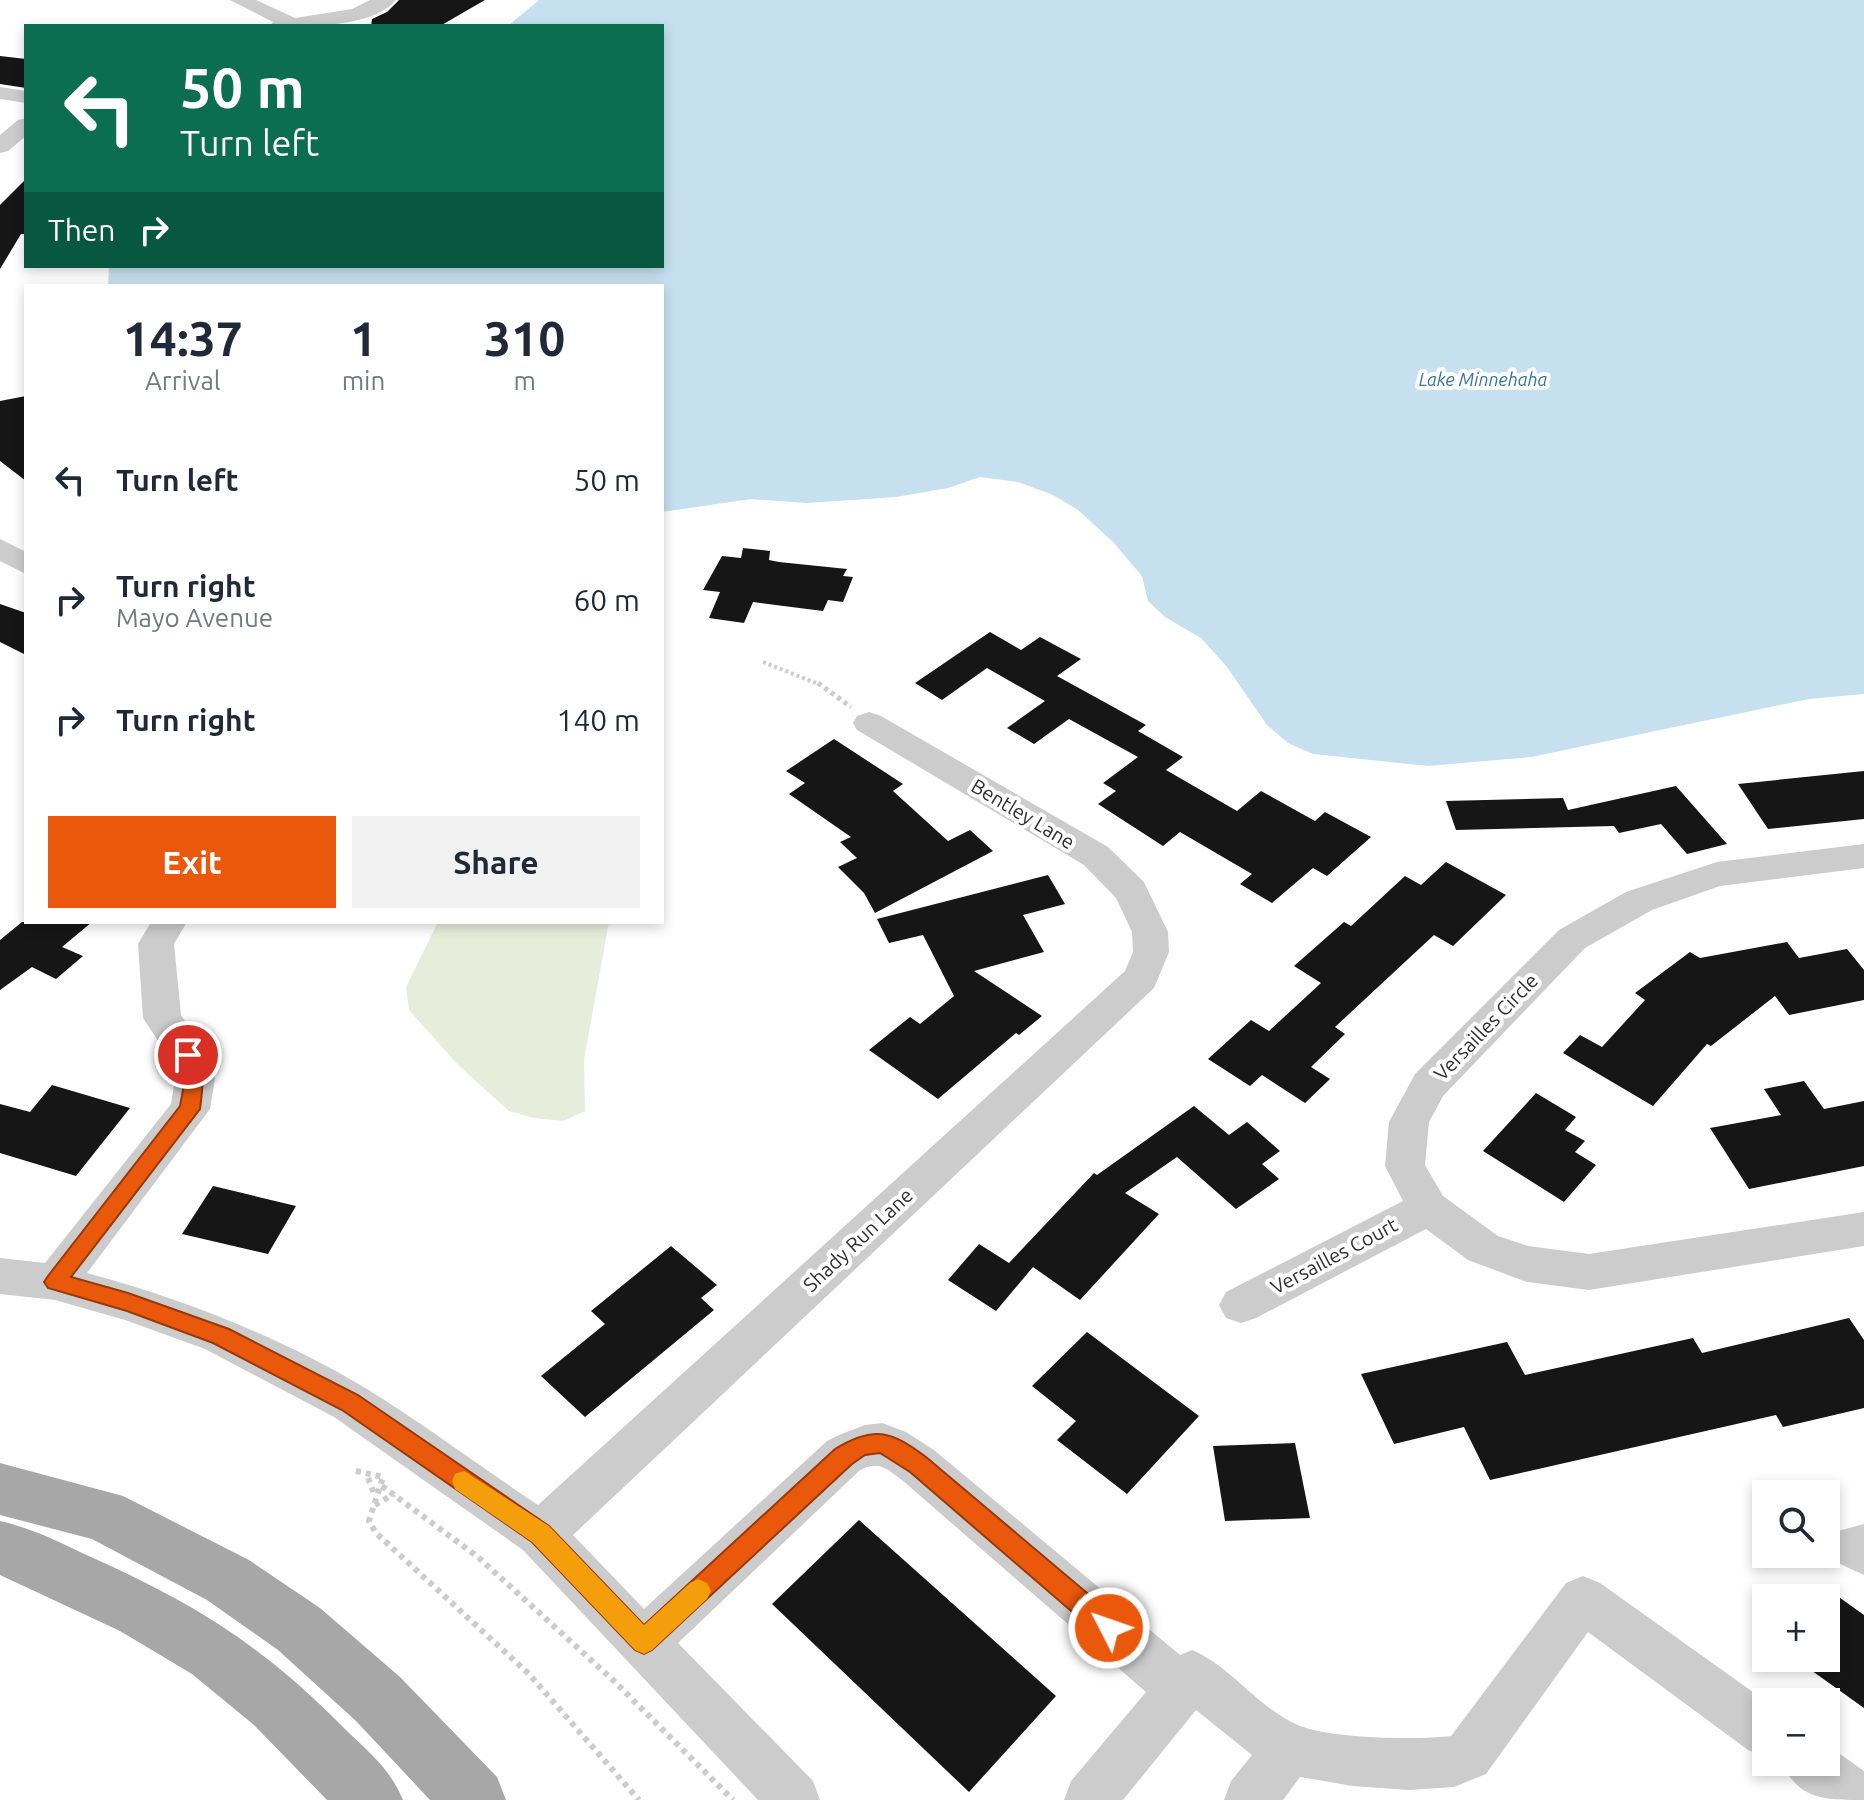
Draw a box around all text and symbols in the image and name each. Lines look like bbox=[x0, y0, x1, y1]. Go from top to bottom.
icon: left bbox=[48, 56, 152, 160]
text: 50 m bbox=[180, 56, 305, 119]
text: Turn left bbox=[180, 122, 319, 163]
icon: right bbox=[132, 208, 176, 252]
text: Then bbox=[48, 213, 116, 247]
text: 14:37 bbox=[123, 311, 243, 365]
text: 1 bbox=[350, 311, 377, 365]
text: 310 bbox=[484, 311, 565, 365]
text: Arrival bbox=[145, 366, 221, 395]
text: min bbox=[342, 366, 385, 395]
text: m bbox=[513, 366, 536, 395]
water label: Lake Minnehaha bbox=[1419, 369, 1547, 389]
icon: left bbox=[48, 458, 92, 502]
text: Turn left bbox=[116, 463, 238, 497]
text: 50 m bbox=[573, 463, 640, 497]
text: Turn right bbox=[116, 569, 256, 603]
icon: right bbox=[48, 578, 92, 622]
text: 60 m bbox=[573, 583, 640, 617]
text: Mayo Avenue bbox=[116, 603, 273, 632]
icon: right bbox=[48, 698, 92, 742]
text: Turn right bbox=[116, 703, 256, 737]
text: 140 m bbox=[556, 703, 640, 737]
street label: Bentley Lane bbox=[967, 774, 1079, 853]
button: Exit bbox=[48, 816, 336, 908]
button: Share bbox=[352, 816, 640, 908]
street label: Versailles Circle bbox=[1429, 969, 1542, 1085]
pin bbox=[154, 1021, 222, 1089]
icon: arrive bbox=[166, 1033, 210, 1077]
street label: Shady Run Lane bbox=[798, 1183, 917, 1296]
street label: Versailles Court bbox=[1267, 1212, 1401, 1299]
map controls bbox=[1752, 1480, 1840, 1776]
button: search bbox=[1752, 1480, 1840, 1568]
button: + bbox=[1752, 1584, 1840, 1672]
position arrow bbox=[1067, 1586, 1151, 1670]
button: − bbox=[1752, 1688, 1840, 1776]

